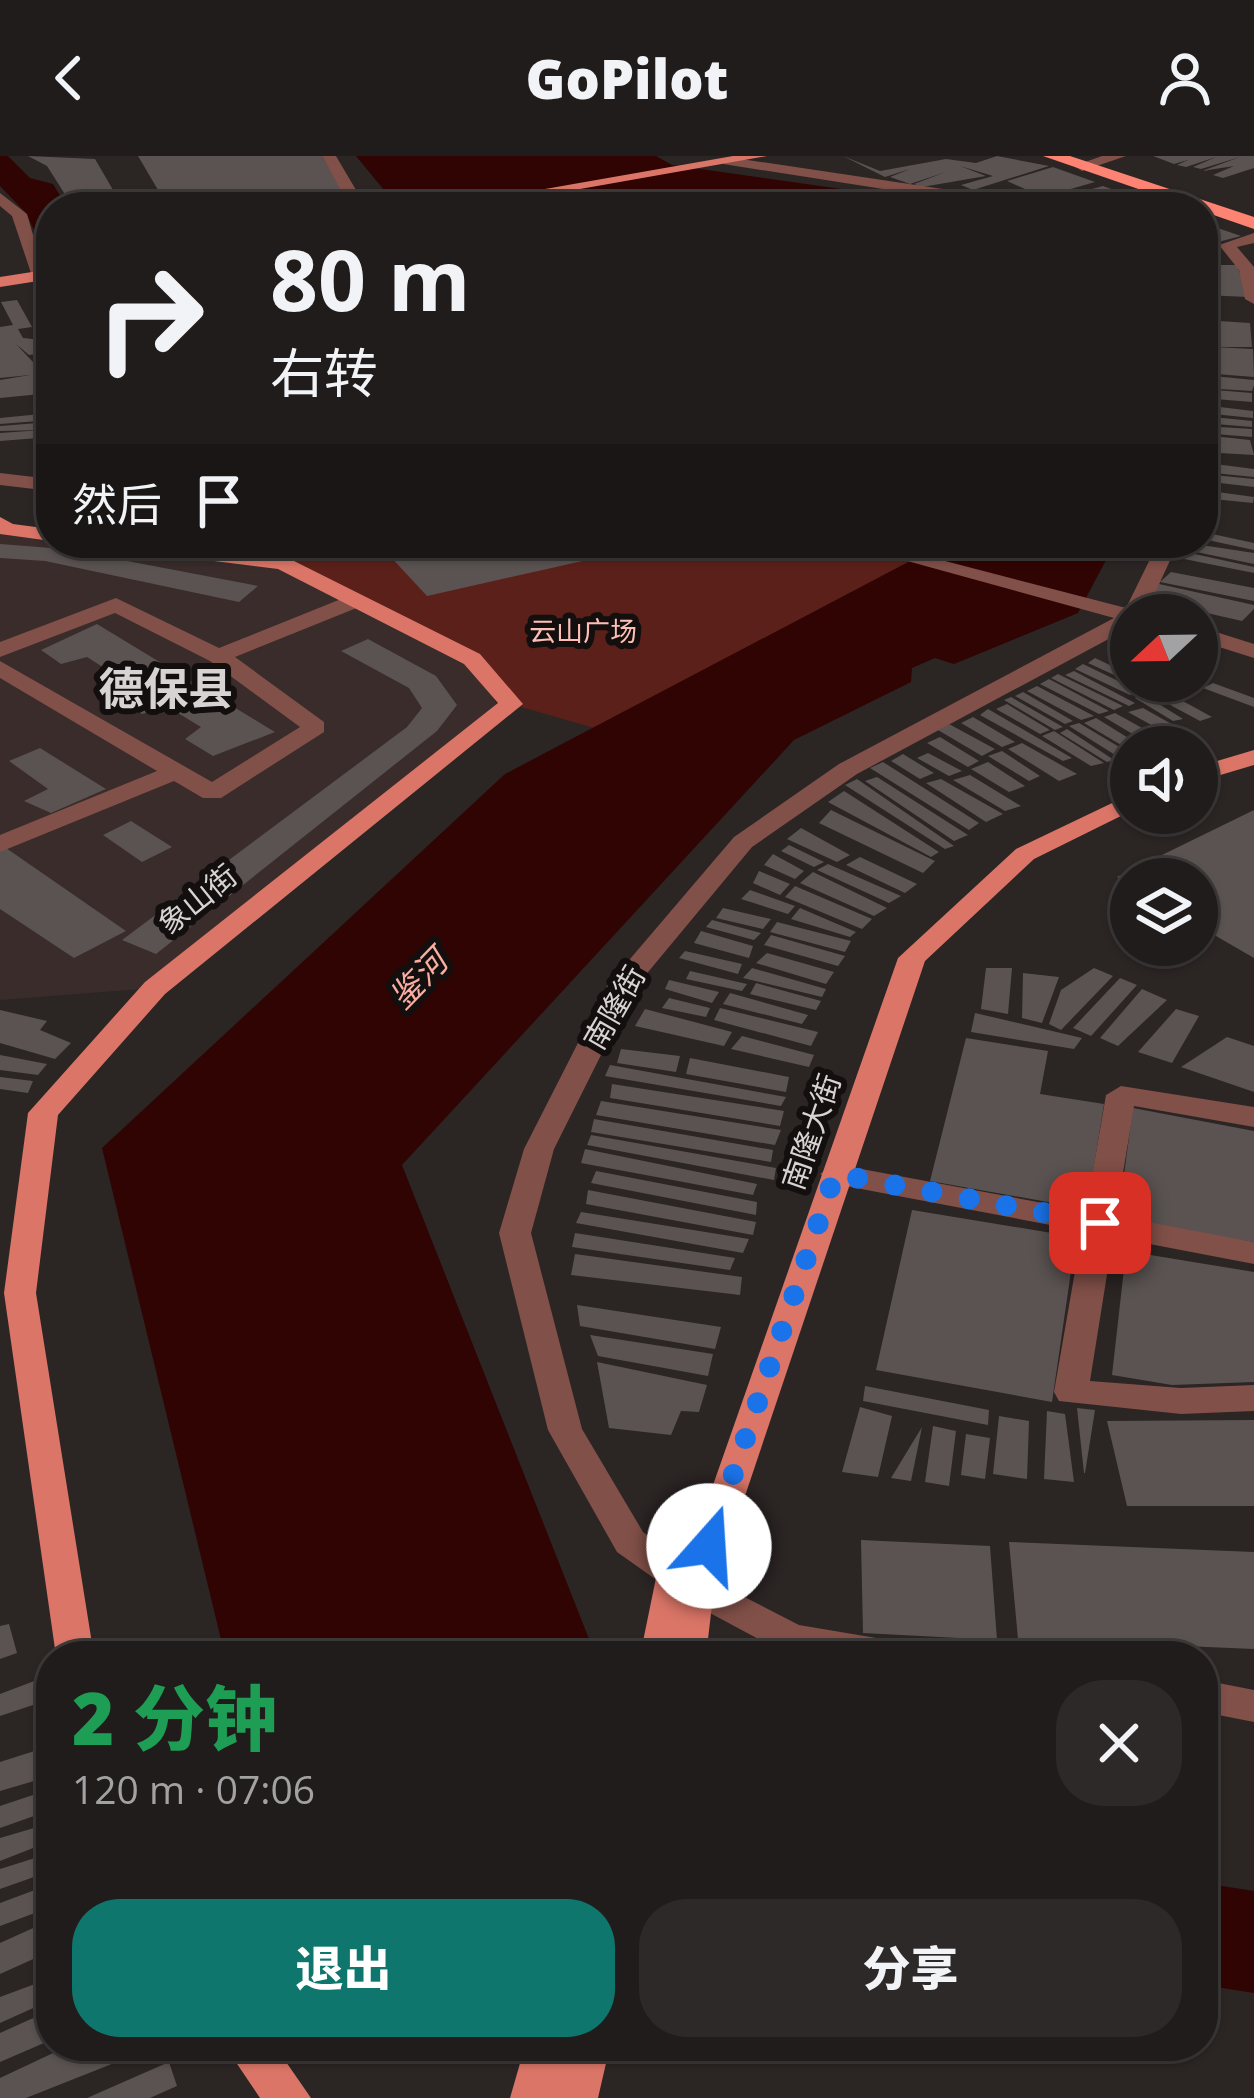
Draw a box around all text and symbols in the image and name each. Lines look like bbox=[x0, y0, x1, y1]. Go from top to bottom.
text: GoPilot bbox=[526, 41, 728, 115]
icon: back bbox=[36, 45, 102, 111]
icon: person bbox=[1152, 45, 1218, 111]
text: 80 m bbox=[270, 221, 470, 336]
icon: right bbox=[72, 240, 228, 396]
text: 右转 bbox=[270, 335, 378, 409]
icon: arrive bbox=[186, 468, 252, 534]
text: 然后 bbox=[72, 473, 162, 534]
north arrow bbox=[1110, 594, 1218, 702]
map controls bbox=[1110, 594, 1218, 966]
park label: 云山广场 bbox=[529, 612, 637, 649]
district label: 德保县 bbox=[98, 657, 234, 718]
button: sound bbox=[1110, 726, 1218, 834]
street label: 象山街 bbox=[149, 855, 245, 943]
button: layers bbox=[1110, 858, 1218, 966]
water label: 鉴河 bbox=[379, 935, 461, 1018]
street label: 南隆街 bbox=[573, 958, 654, 1056]
street label: 南隆大街 bbox=[772, 1068, 849, 1195]
pin bbox=[1049, 1172, 1151, 1274]
icon: arrive bbox=[1067, 1190, 1133, 1256]
position arrow bbox=[646, 1483, 772, 1609]
text: 2 分钟 bbox=[72, 1668, 277, 1766]
button: close bbox=[1056, 1680, 1182, 1806]
text: 120 m · 07:06 bbox=[72, 1762, 315, 1815]
button: 退出 bbox=[72, 1899, 615, 2037]
button: 分享 bbox=[639, 1899, 1182, 2037]

